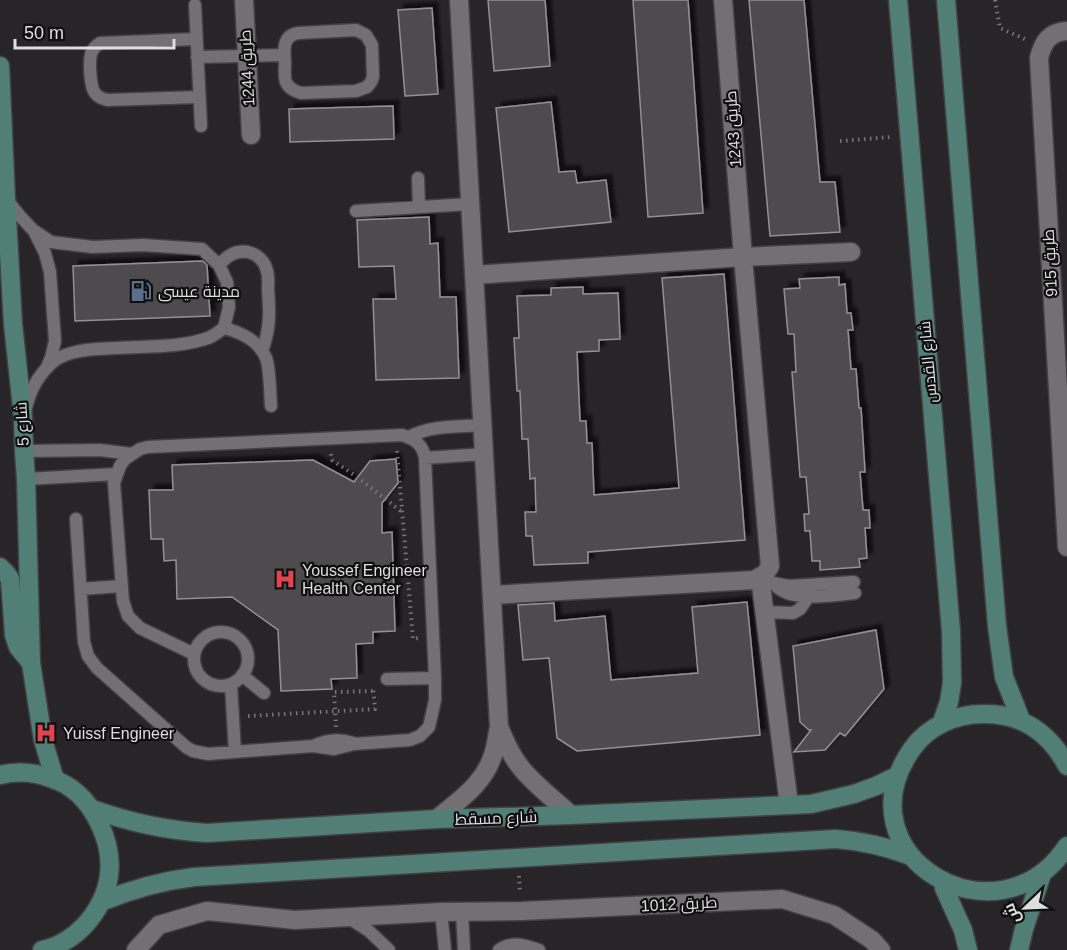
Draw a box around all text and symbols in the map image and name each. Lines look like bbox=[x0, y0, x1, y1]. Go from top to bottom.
scale bar bbox=[15, 12, 174, 50]
text: 50 m bbox=[24, 23, 64, 43]
street label: طريق 1244 bbox=[237, 29, 259, 107]
street label: طريق 1243 bbox=[722, 90, 746, 168]
street label: طريق 915 bbox=[1040, 229, 1062, 297]
fuel station icon: مدينة عيسى bbox=[129, 279, 153, 303]
place label: مدينة عيسى bbox=[158, 283, 240, 302]
street label: شارع القدس bbox=[916, 320, 943, 404]
street label: شارع 5 bbox=[12, 401, 35, 447]
place label: Youssef Engineer Health Center bbox=[302, 562, 428, 597]
hospital icon: Youssef Engineer Health Center bbox=[273, 567, 297, 591]
hospital icon: Yuissf Engineer bbox=[34, 721, 58, 745]
place label: Yuissf Engineer bbox=[63, 725, 175, 742]
street label: شارع مسقط bbox=[455, 808, 538, 831]
north arrow bbox=[995, 878, 1055, 938]
street label: طريق 1012 bbox=[640, 894, 718, 916]
text: ش bbox=[1000, 901, 1024, 926]

